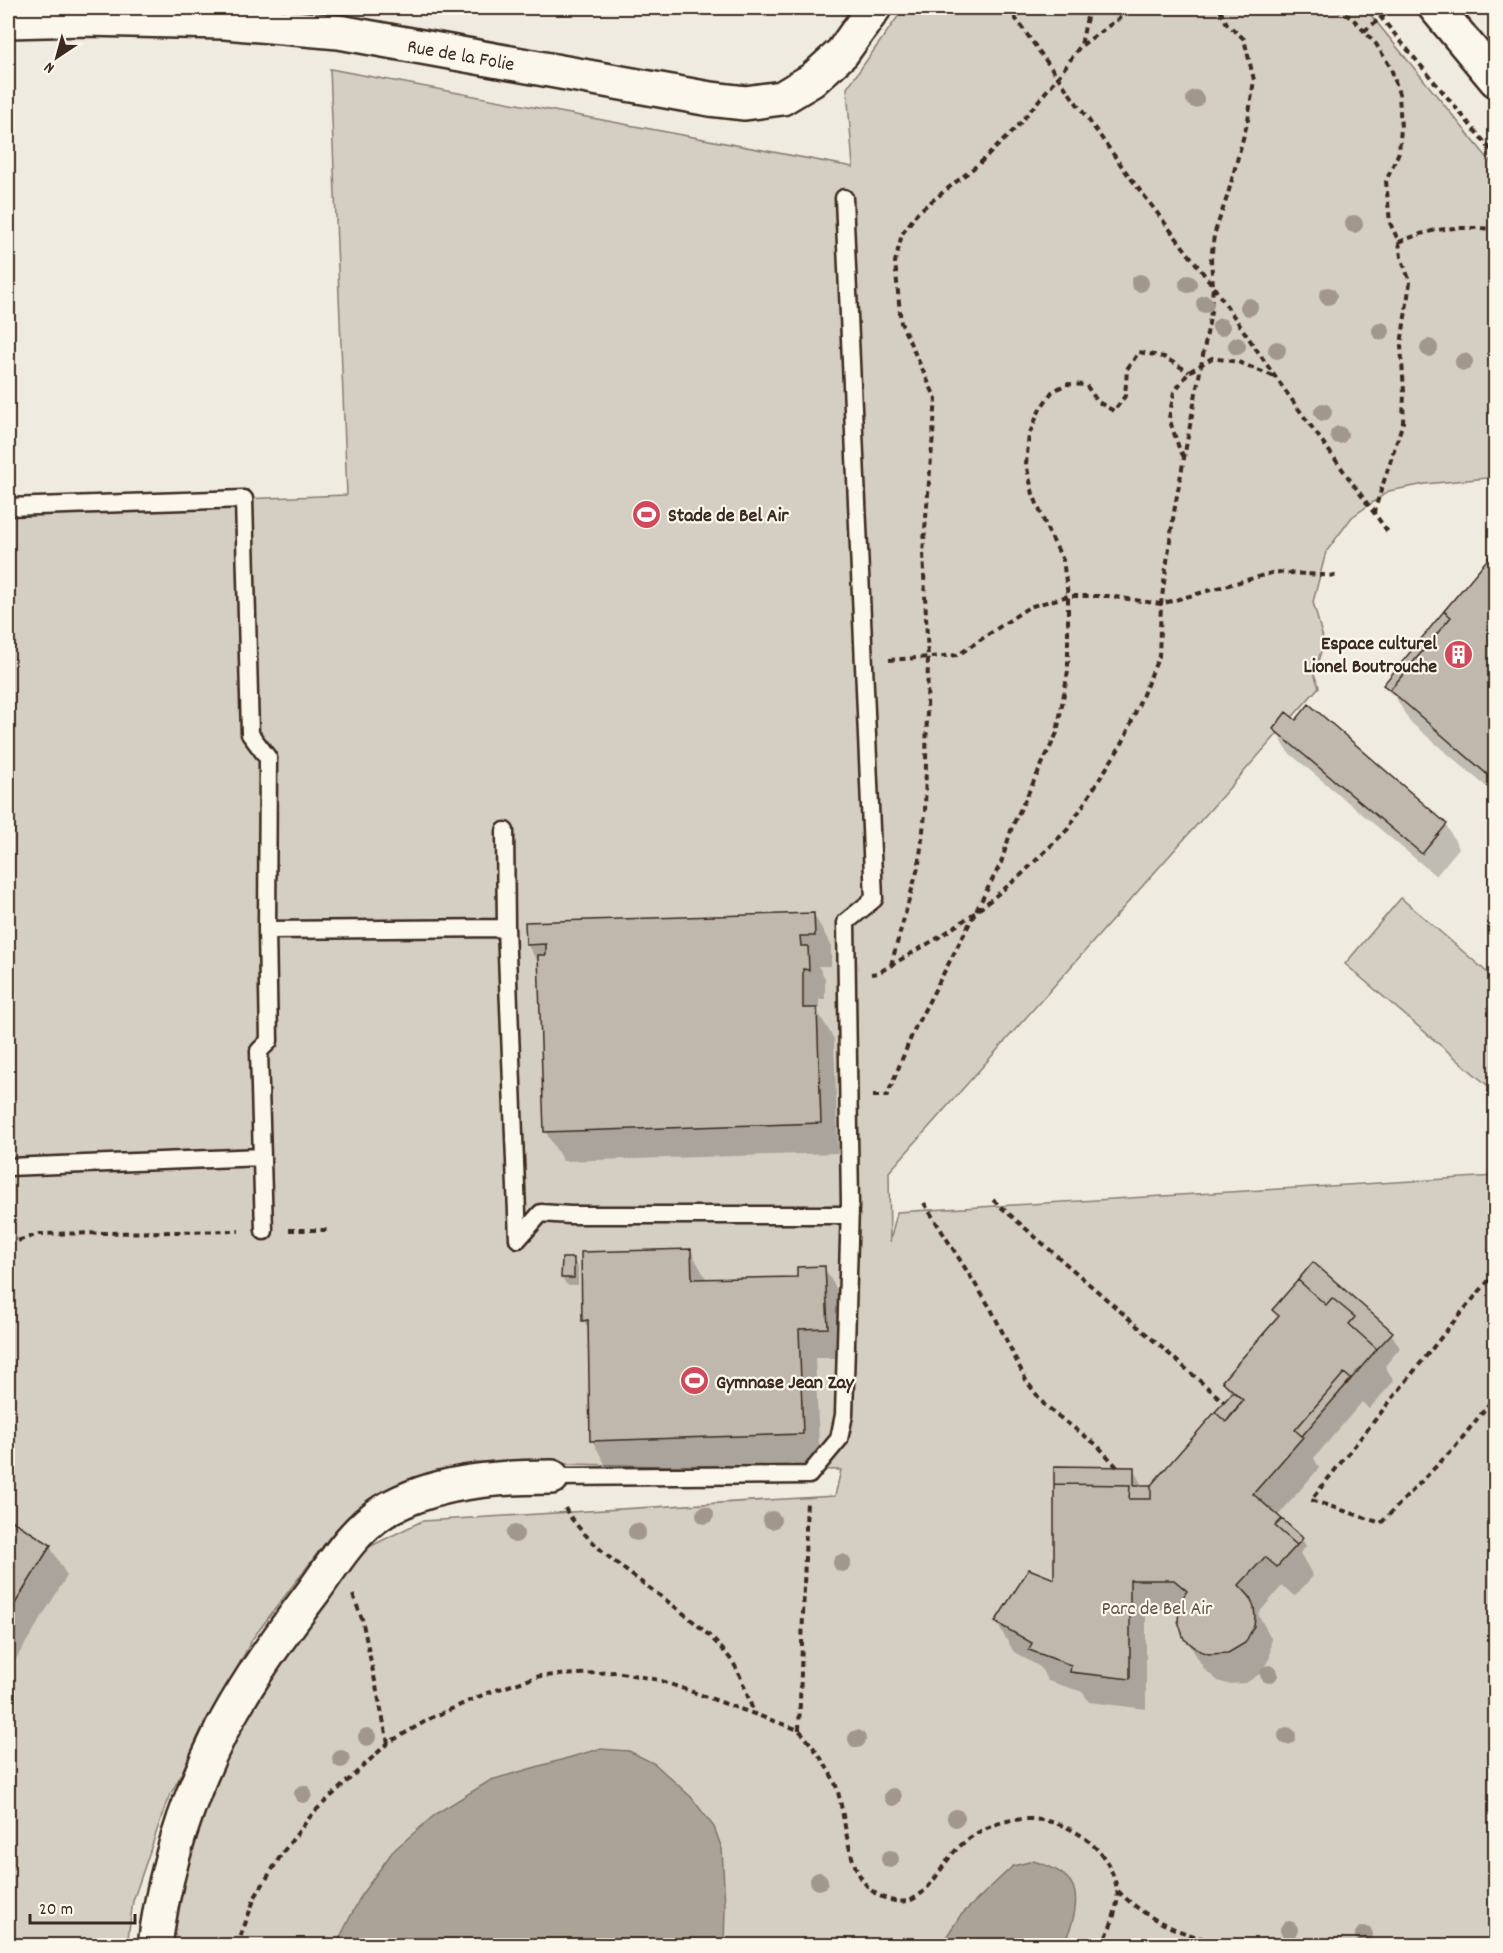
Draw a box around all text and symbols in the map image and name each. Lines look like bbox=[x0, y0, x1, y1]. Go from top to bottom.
north arrow bbox=[27, 27, 87, 87]
street label: Rue de la Folie bbox=[405, 34, 516, 80]
text: N bbox=[40, 55, 60, 79]
sports icon: Stade de Bel Air bbox=[631, 498, 663, 530]
place label: Stade de Bel Air bbox=[668, 503, 789, 531]
place label: Espace culturel Lionel Boutrouche bbox=[1304, 631, 1437, 682]
building icon: Espace culturel Lionel Boutrouche bbox=[1442, 638, 1474, 670]
sports icon: Gymnase Jean Zay bbox=[679, 1365, 711, 1397]
place label: Gymnase Jean Zay bbox=[716, 1370, 855, 1398]
park label: Parc de Bel Air bbox=[1102, 1596, 1213, 1624]
scale bar bbox=[30, 1887, 135, 1925]
text: 20 m bbox=[39, 1898, 73, 1923]

